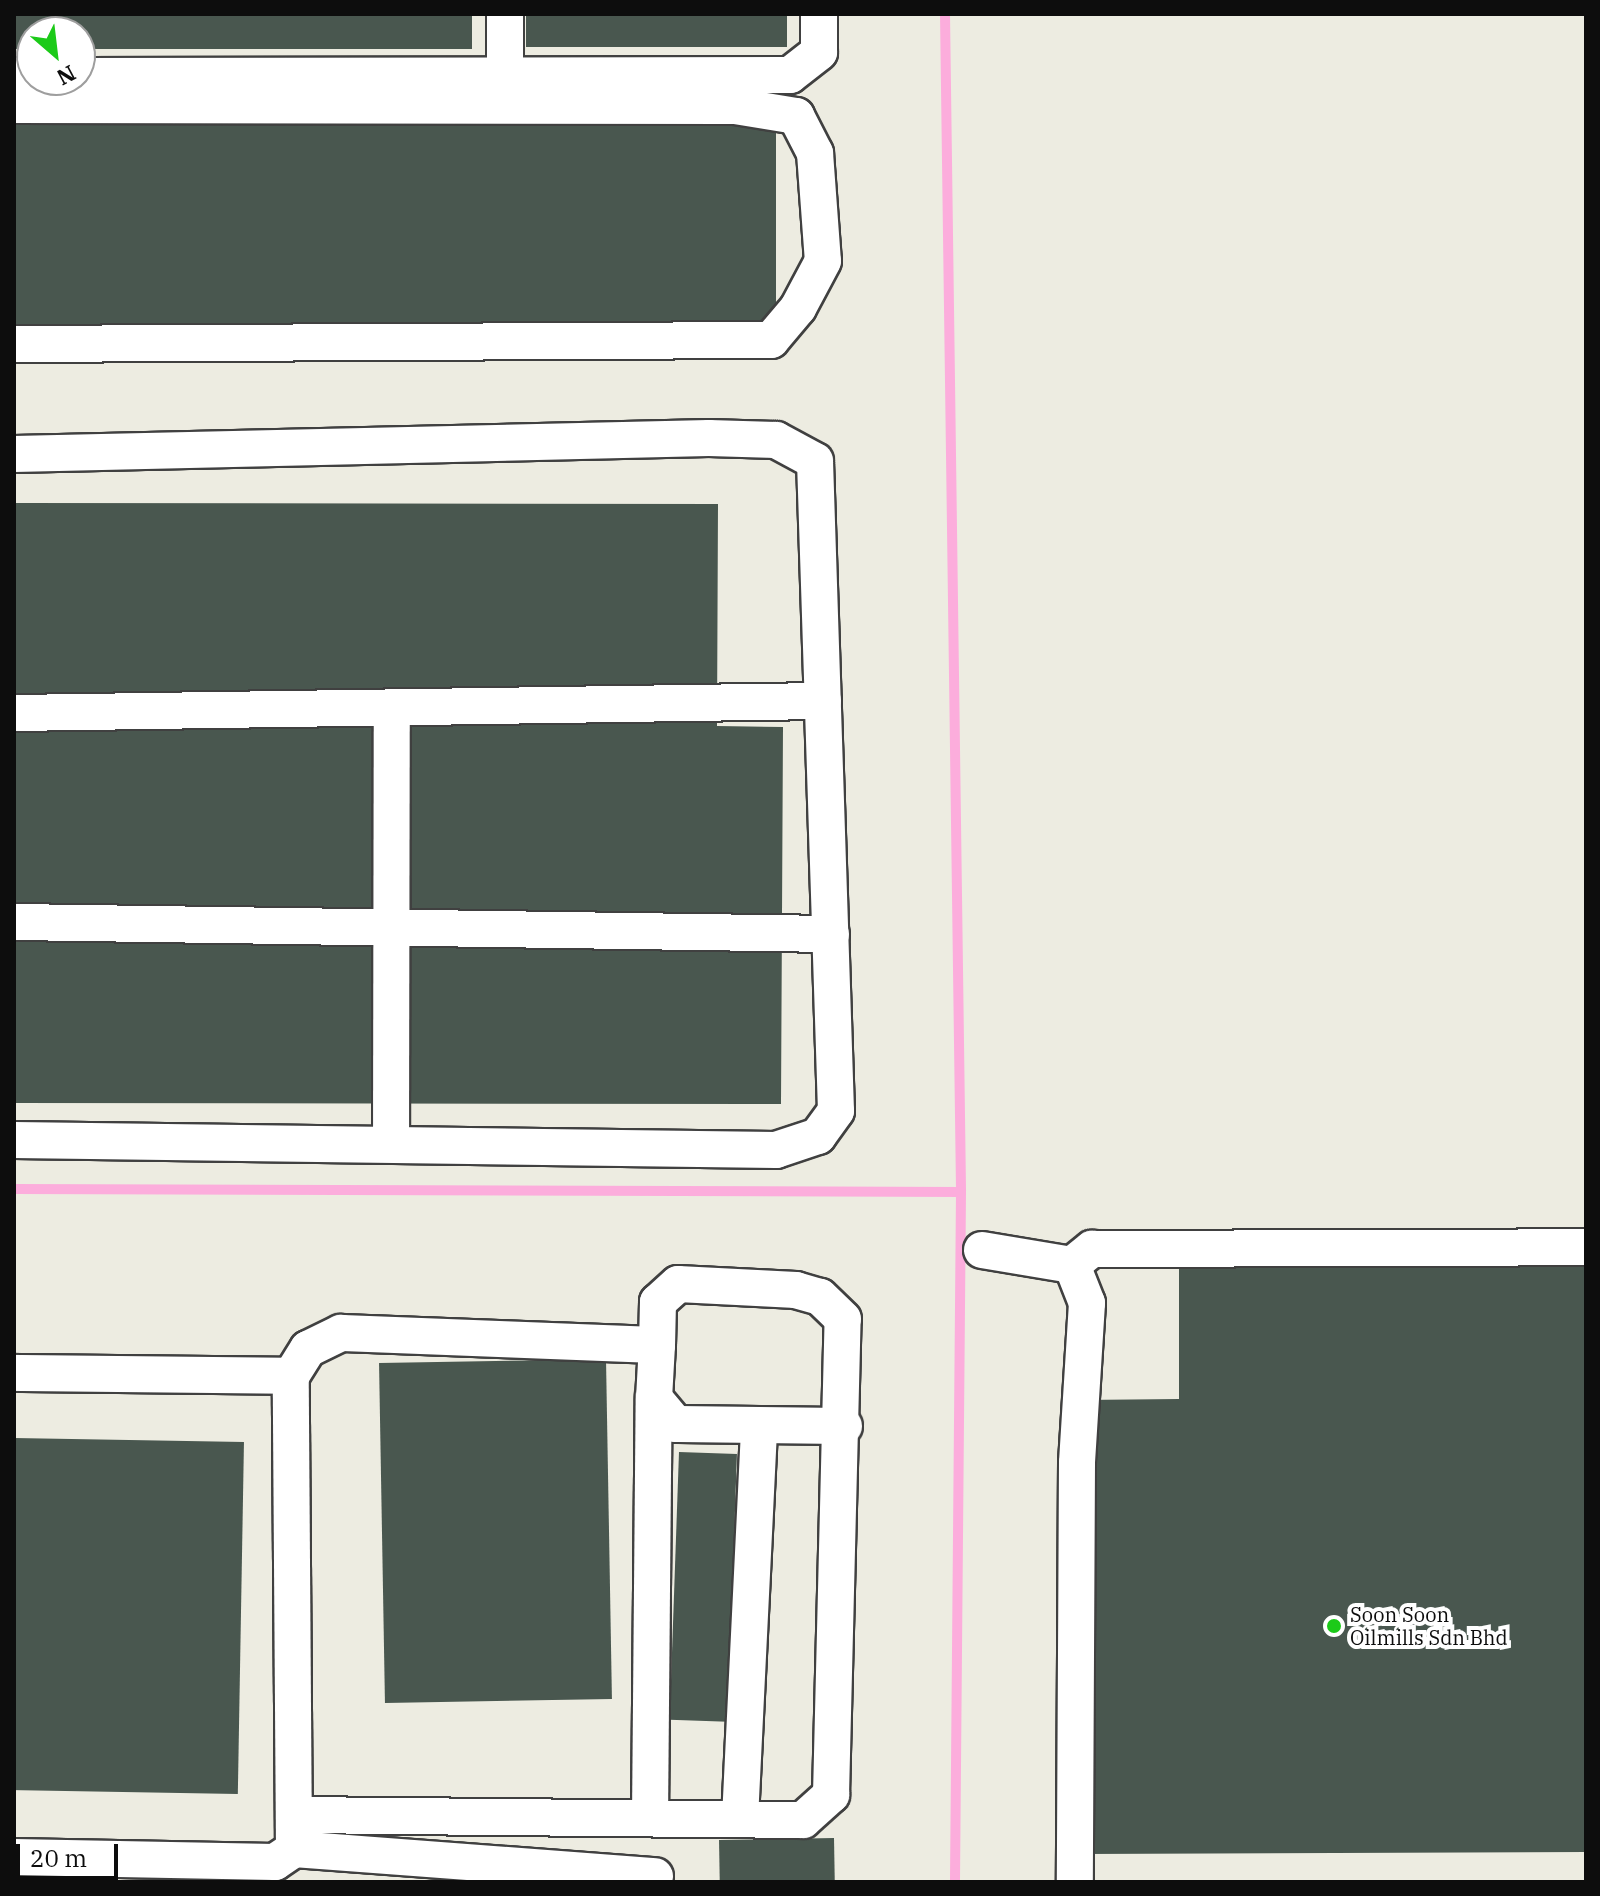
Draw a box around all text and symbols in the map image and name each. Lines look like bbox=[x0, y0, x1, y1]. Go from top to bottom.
north arrow bbox=[16, 16, 96, 96]
text: N bbox=[52, 59, 81, 93]
place label: Soon Soon Oilmills Sdn Bhd bbox=[1350, 1602, 1508, 1649]
marker: Soon Soon Oilmills Sdn Bhd bbox=[1325, 1617, 1343, 1635]
scale bar bbox=[20, 1828, 122, 1878]
text: 20 m bbox=[30, 1842, 87, 1874]

